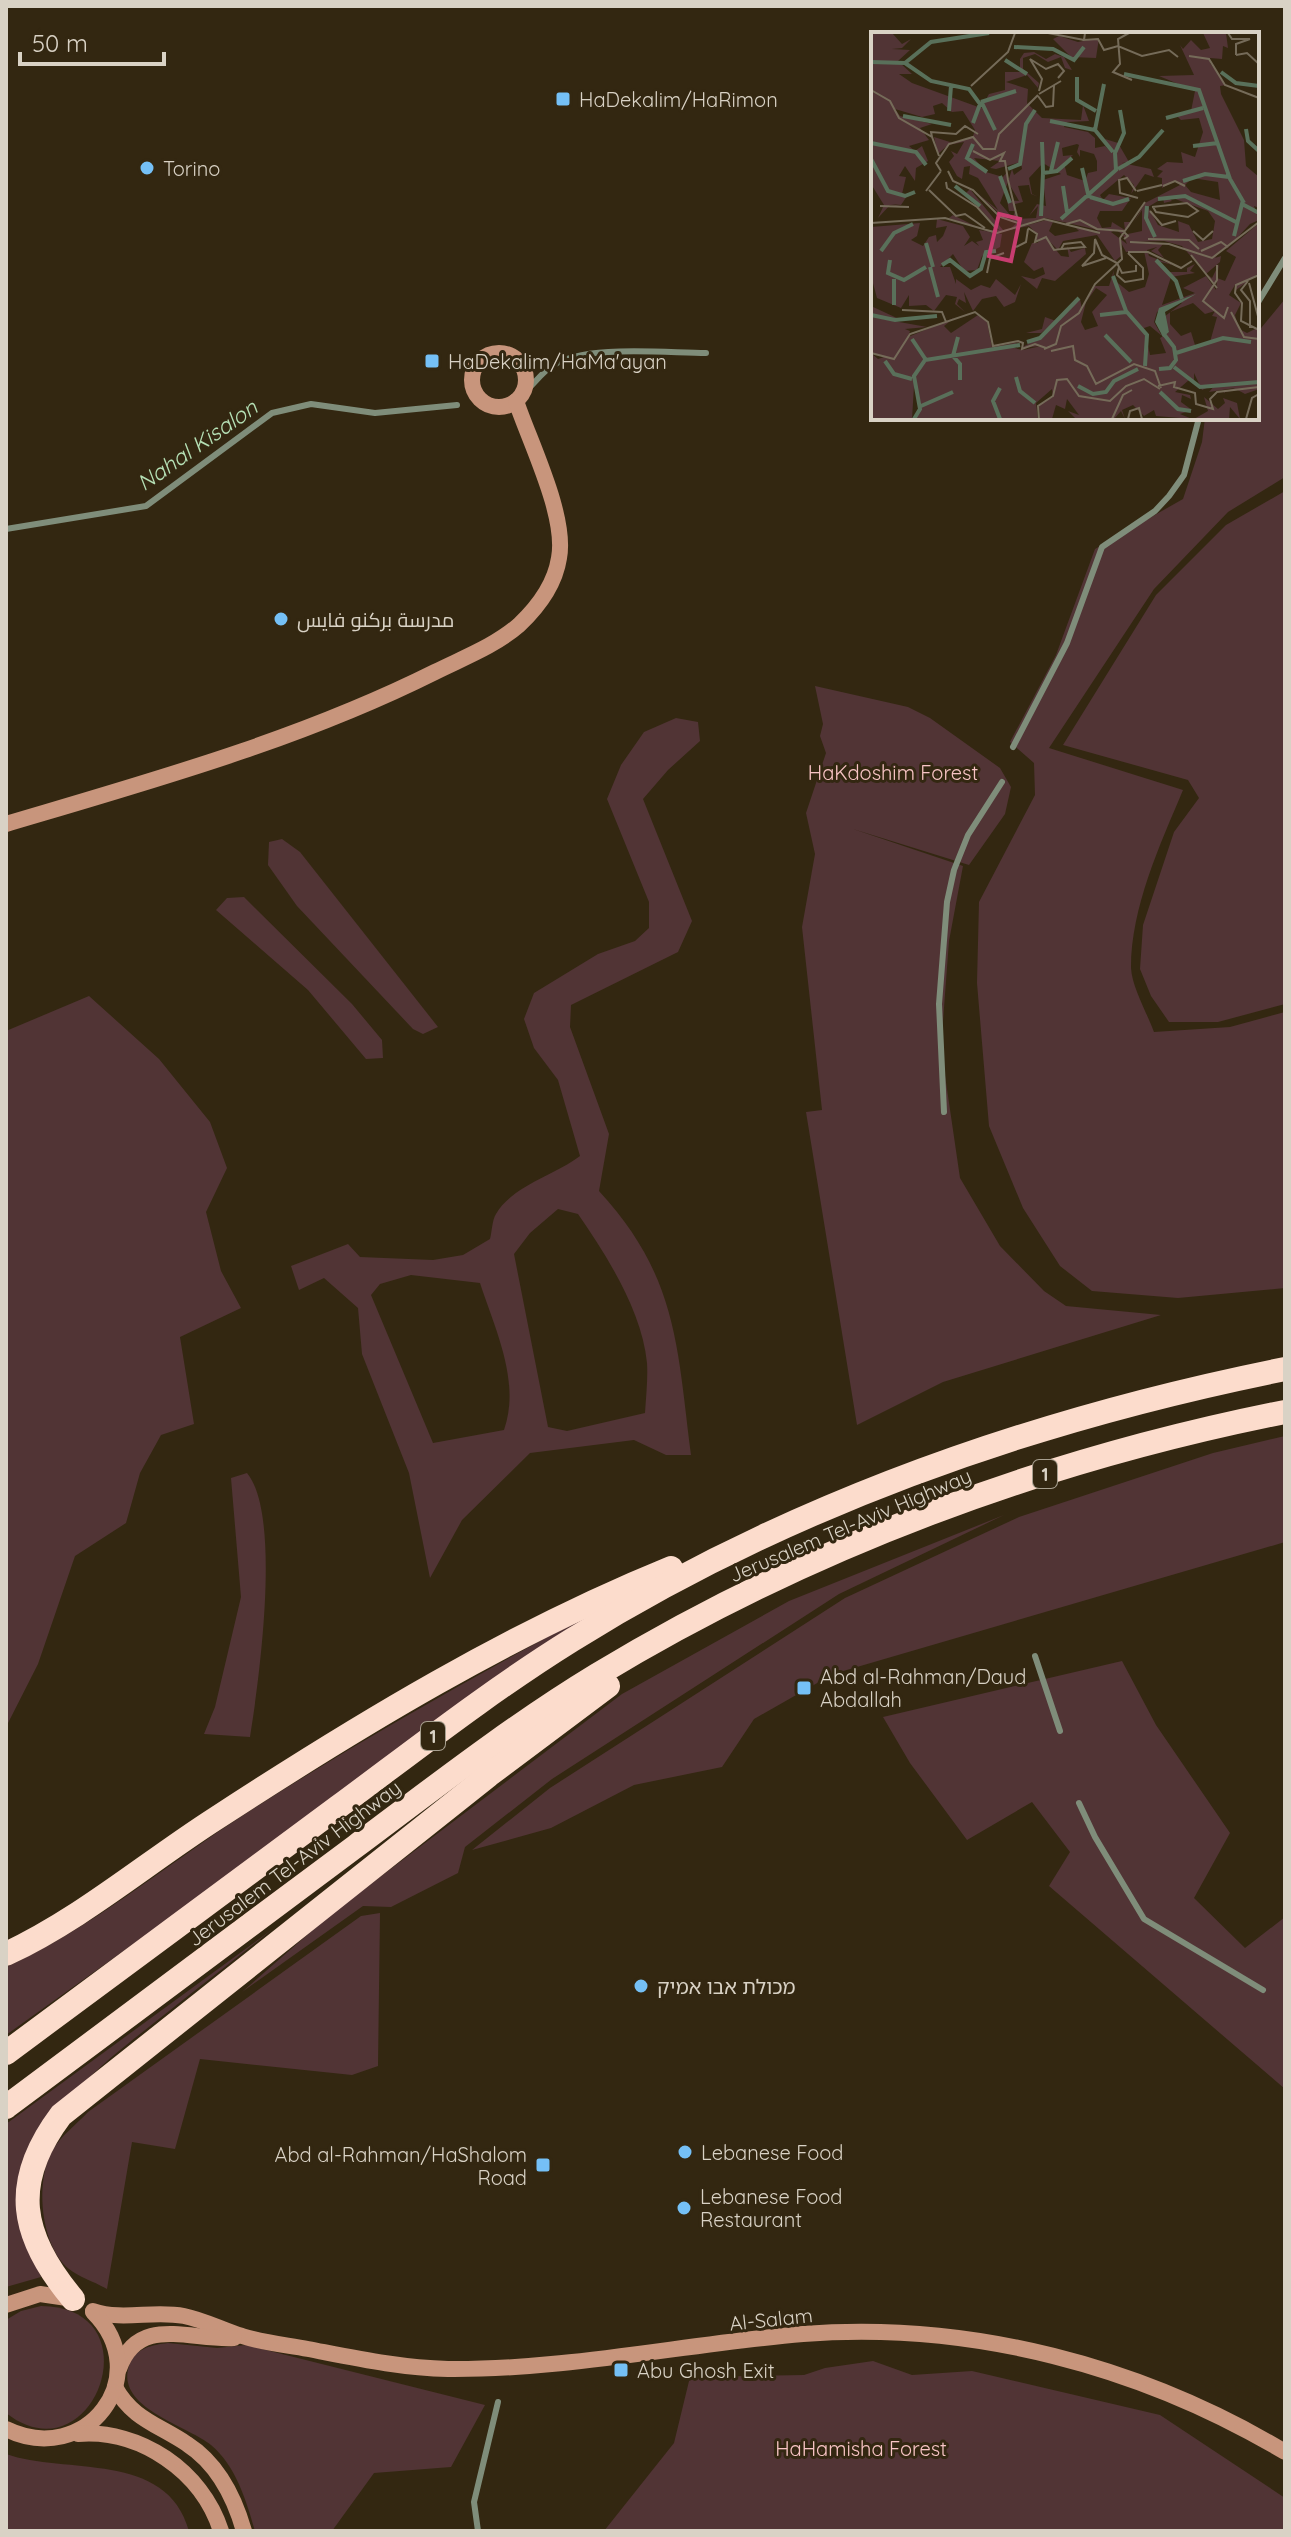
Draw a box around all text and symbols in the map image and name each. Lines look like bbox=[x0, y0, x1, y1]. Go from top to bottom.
scale bar bbox=[20, 16, 164, 66]
text: 50 m bbox=[32, 28, 88, 58]
inset map bbox=[871, 32, 1259, 420]
place label: HaDekalim/HaRimon bbox=[579, 87, 778, 112]
marker: HaDekalim/HaRimon bbox=[554, 90, 572, 108]
place label: Torino bbox=[163, 156, 220, 181]
marker: Torino bbox=[138, 159, 156, 177]
place label: HaDekalim/HaMa'ayan bbox=[448, 349, 667, 374]
marker: HaDekalim/HaMa'ayan bbox=[423, 352, 441, 370]
water label: Nahal Kisalon bbox=[131, 393, 264, 497]
place label: مدرسة بركنو فايس bbox=[297, 607, 454, 633]
marker: مدرسة بركنو فايس bbox=[272, 610, 290, 628]
park label: HaKdoshim Forest bbox=[808, 760, 978, 785]
road number: 1 bbox=[1033, 1460, 1057, 1488]
street label: Jerusalem Tel-Aviv Highway bbox=[725, 1463, 975, 1587]
place label: Abd al-Rahman/Daud Abdallah bbox=[820, 1664, 1026, 1712]
marker: Abd al-Rahman/Daud Abdallah bbox=[795, 1679, 813, 1697]
road number: 1 bbox=[421, 1722, 445, 1750]
street label: Jerusalem Tel-Aviv Highway bbox=[182, 1775, 406, 1951]
place label: מכולת אבו אמיק bbox=[657, 1974, 795, 1999]
marker: מכולת אבו אמיק bbox=[632, 1977, 650, 1995]
place label: Lebanese Food bbox=[701, 2140, 843, 2165]
place label: Abd al-Rahman/HaShalom Road bbox=[275, 2142, 527, 2190]
marker: Lebanese Food bbox=[676, 2143, 694, 2161]
marker: Abd al-Rahman/HaShalom Road bbox=[534, 2156, 552, 2174]
place label: Lebanese Food Restaurant bbox=[700, 2184, 842, 2232]
marker: Lebanese Food Restaurant bbox=[675, 2199, 693, 2217]
street label: Al-Salam bbox=[728, 2302, 814, 2336]
place label: Abu Ghosh Exit bbox=[637, 2358, 775, 2383]
marker: Abu Ghosh Exit bbox=[612, 2361, 630, 2379]
park label: HaHamisha Forest bbox=[775, 2436, 947, 2461]

